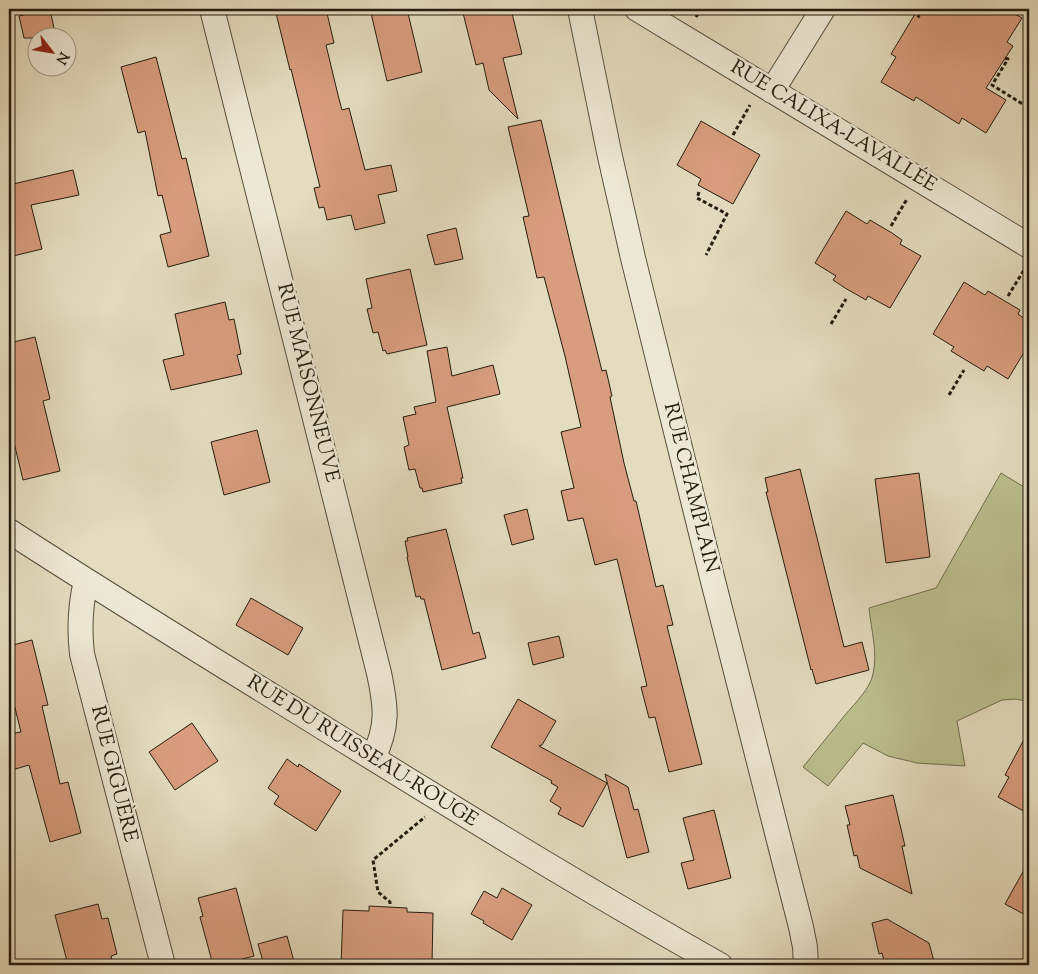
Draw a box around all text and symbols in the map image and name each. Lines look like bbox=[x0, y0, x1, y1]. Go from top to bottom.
north arrow bbox=[28, 28, 78, 78]
text: N bbox=[50, 48, 73, 68]
street label: RUE CALIXA-LAVALLÉE bbox=[724, 53, 942, 200]
street label: RUE MAISONNEUVE bbox=[268, 280, 346, 486]
street label: RUE CHAMPLAIN bbox=[655, 400, 725, 576]
street label: RUE DU RUISSEAU-ROUGE bbox=[241, 669, 483, 835]
street label: RUE GIGUÈRE bbox=[82, 702, 145, 845]

